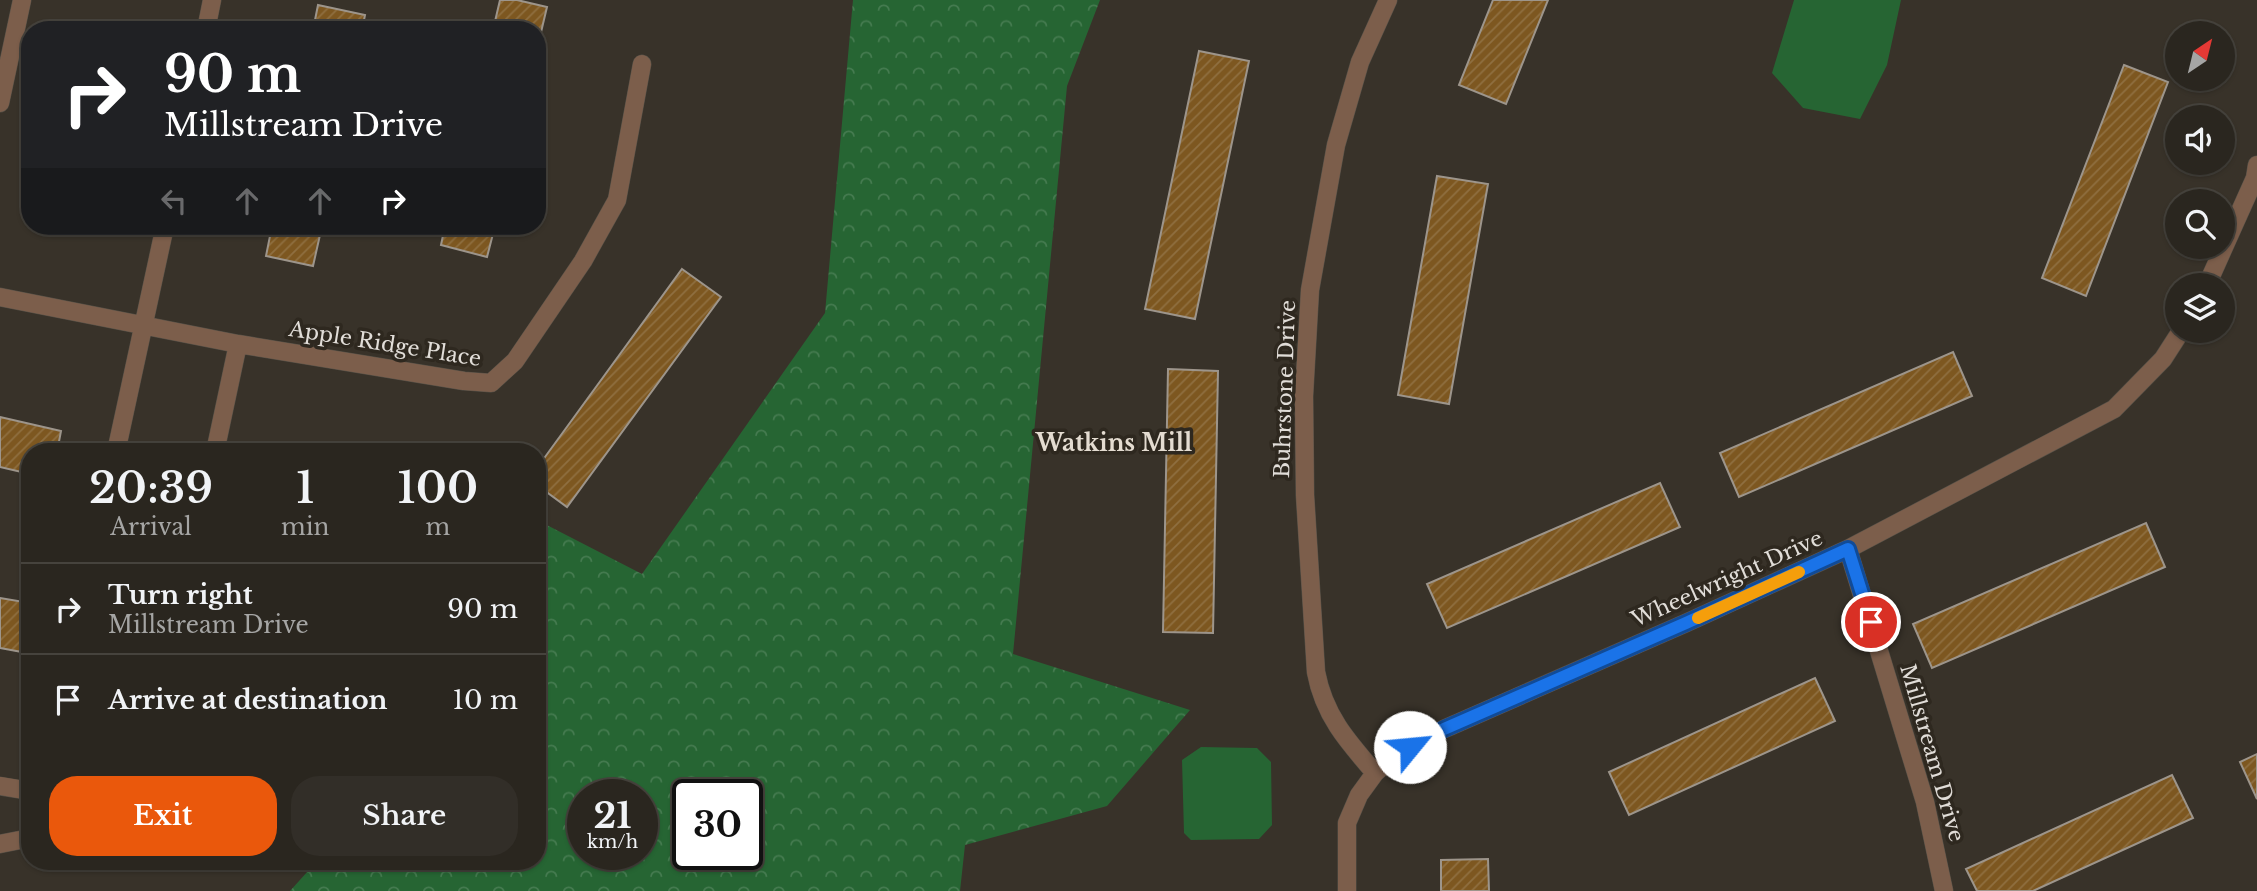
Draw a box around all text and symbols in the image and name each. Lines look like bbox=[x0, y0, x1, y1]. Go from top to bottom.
north arrow bbox=[2165, 21, 2235, 91]
map controls bbox=[2165, 21, 2235, 343]
text: 90 m bbox=[164, 44, 301, 105]
icon: right bbox=[49, 49, 140, 140]
text: Millstream Drive bbox=[164, 105, 443, 145]
button: sound bbox=[2165, 105, 2235, 175]
icon: left bbox=[155, 182, 193, 220]
icon: ahead bbox=[228, 182, 266, 220]
icon: ahead bbox=[301, 182, 339, 220]
icon: right bbox=[374, 182, 412, 220]
button: search bbox=[2165, 189, 2235, 259]
button: layers bbox=[2165, 273, 2235, 343]
street label: Buhrstone Drive bbox=[1269, 299, 1301, 479]
street label: Apple Ridge Place bbox=[286, 316, 483, 372]
district label: Watkins Mill bbox=[1035, 429, 1192, 457]
text: 20:39 bbox=[89, 462, 213, 514]
text: 1 bbox=[296, 462, 314, 514]
text: 100 bbox=[397, 462, 478, 514]
text: Arrival bbox=[110, 513, 192, 541]
text: min bbox=[281, 513, 329, 541]
text: m bbox=[425, 513, 450, 541]
street label: Wheelwright Drive bbox=[1627, 525, 1827, 633]
text: Turn right bbox=[108, 579, 253, 611]
icon: right bbox=[49, 590, 87, 628]
pin bbox=[1841, 592, 1901, 652]
text: 90 m bbox=[447, 593, 518, 625]
icon: arrive bbox=[1852, 603, 1890, 641]
text: Millstream Drive bbox=[108, 611, 309, 639]
street label: Millstream Drive bbox=[1894, 661, 1970, 845]
icon: arrive bbox=[49, 681, 87, 719]
text: Arrive at destination bbox=[108, 684, 388, 716]
text: 10 m bbox=[452, 684, 518, 716]
position arrow bbox=[1373, 710, 1447, 784]
button: Exit bbox=[49, 776, 277, 856]
button: Share bbox=[291, 776, 518, 856]
speed limit sign: 30 bbox=[672, 779, 763, 870]
text: 21 bbox=[593, 794, 632, 837]
text: km/h bbox=[587, 831, 638, 853]

